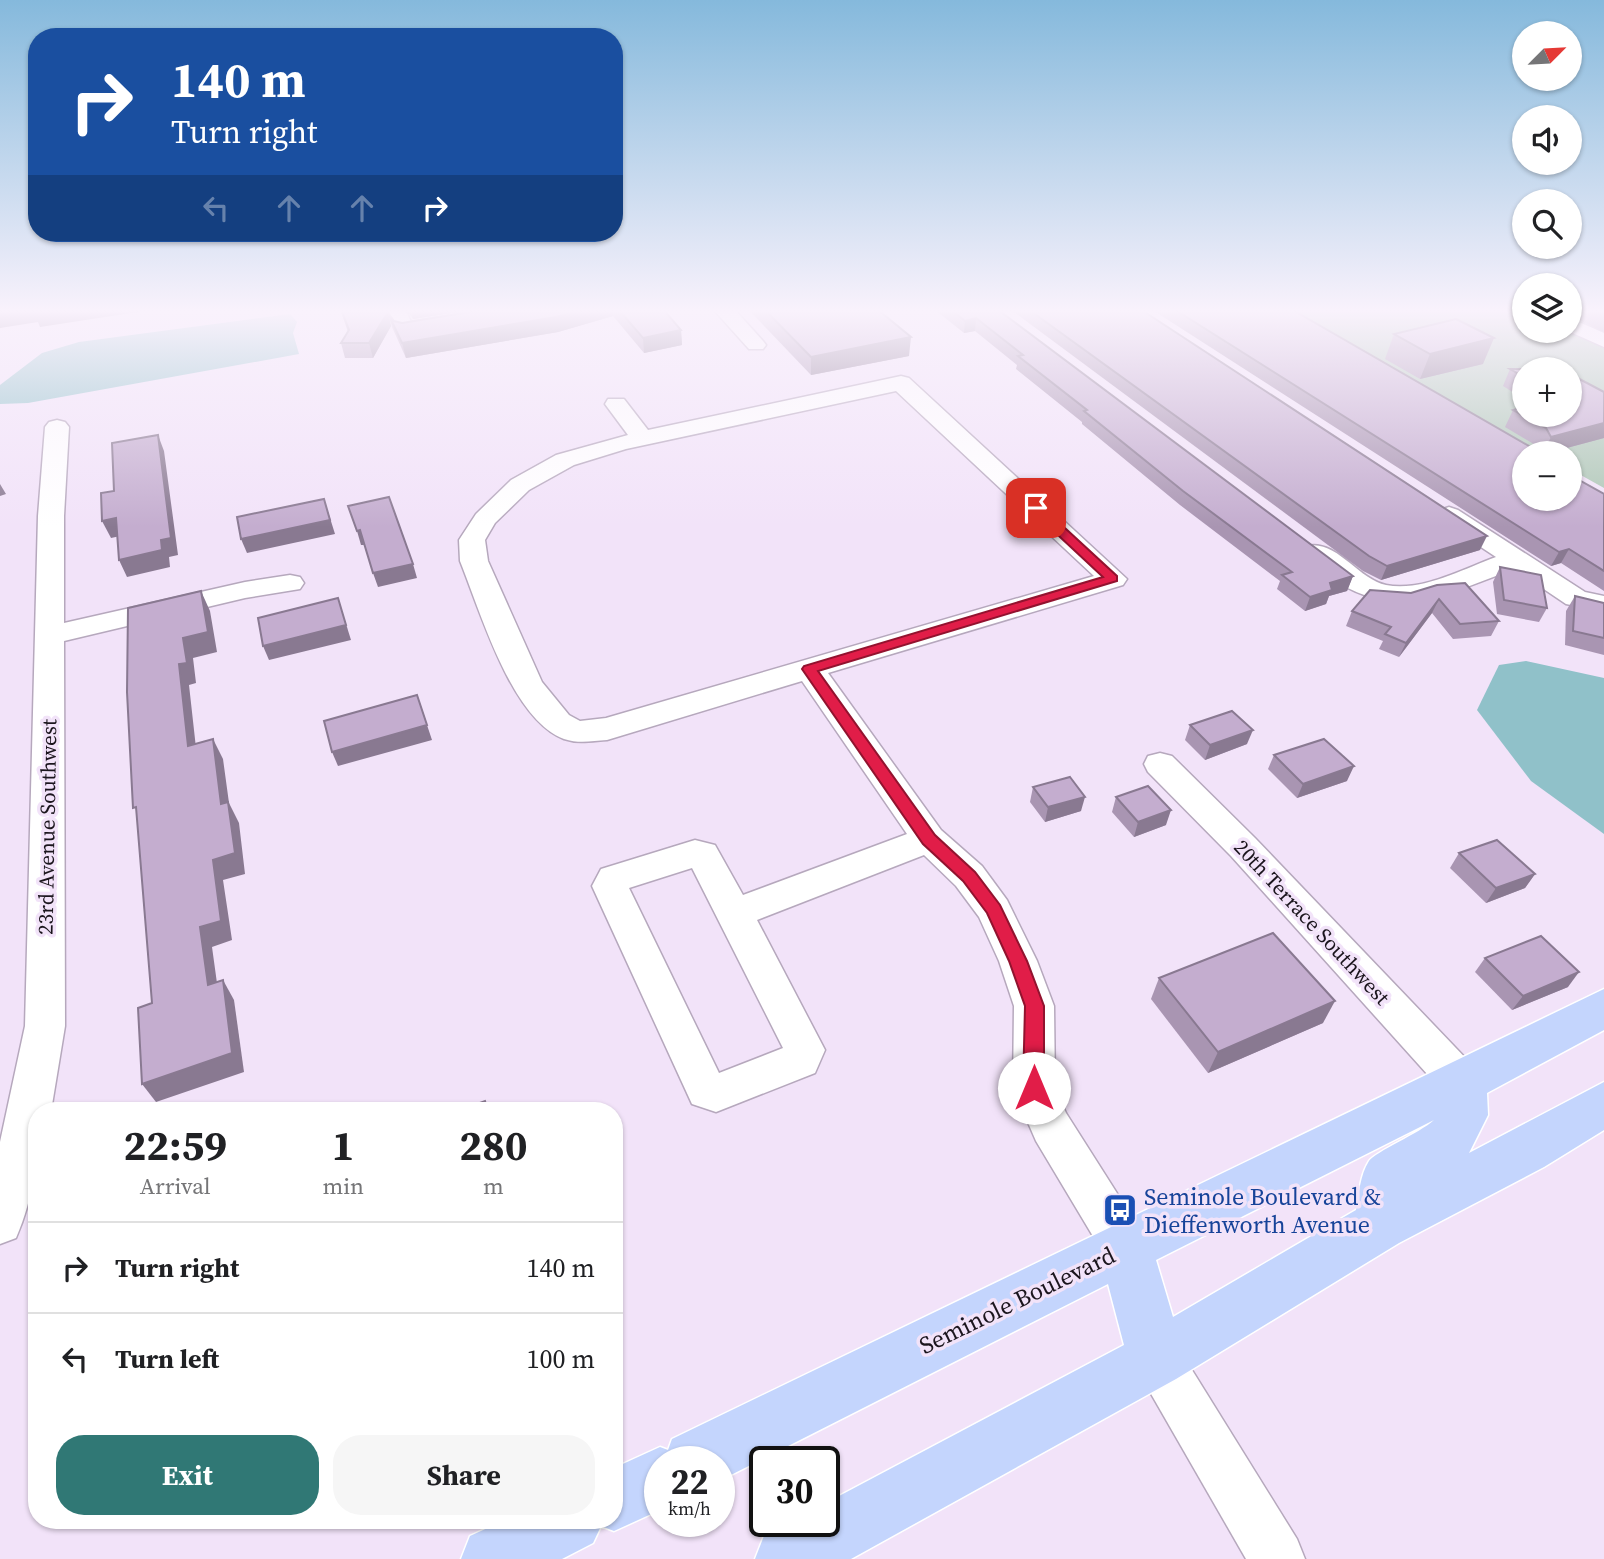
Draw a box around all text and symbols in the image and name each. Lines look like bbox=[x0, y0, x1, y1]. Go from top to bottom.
north arrow bbox=[1512, 21, 1582, 91]
map controls bbox=[1512, 21, 1582, 511]
text: 140 m bbox=[171, 46, 306, 113]
icon: right bbox=[56, 56, 147, 147]
button: sound bbox=[1512, 105, 1582, 175]
text: Turn right bbox=[171, 110, 317, 154]
icon: left bbox=[197, 189, 235, 227]
icon: ahead bbox=[270, 189, 308, 227]
icon: ahead bbox=[343, 189, 381, 227]
icon: right bbox=[416, 189, 454, 227]
button: search bbox=[1512, 189, 1582, 259]
button: layers bbox=[1512, 273, 1582, 343]
button: + bbox=[1512, 357, 1582, 427]
button: − bbox=[1512, 441, 1582, 511]
pin bbox=[1006, 478, 1066, 538]
icon: arrive bbox=[1017, 489, 1055, 527]
street label: 23rd Avenue Southwest bbox=[31, 719, 63, 935]
street label: 20th Terrace Southwest bbox=[1228, 833, 1396, 1011]
position arrow bbox=[997, 1051, 1071, 1125]
text: 22:59 bbox=[123, 1116, 227, 1174]
text: 1 bbox=[332, 1116, 355, 1174]
text: 280 bbox=[459, 1116, 528, 1174]
text: Arrival bbox=[140, 1170, 211, 1202]
text: min bbox=[322, 1170, 364, 1202]
text: m bbox=[483, 1170, 504, 1202]
place label: Seminole Boulevard & Dieffenworth Avenue bbox=[1144, 1180, 1381, 1241]
bus stop icon: Seminole Boulevard & Dieffenworth Avenue bbox=[1101, 1191, 1139, 1229]
street label: Seminole Boulevard bbox=[913, 1238, 1121, 1362]
icon: right bbox=[56, 1249, 94, 1287]
text: Turn right bbox=[115, 1250, 239, 1286]
text: 140 m bbox=[527, 1250, 595, 1286]
icon: left bbox=[56, 1340, 94, 1378]
text: Turn left bbox=[115, 1341, 219, 1377]
text: 100 m bbox=[527, 1341, 595, 1377]
button: Exit bbox=[56, 1435, 319, 1515]
button: Share bbox=[333, 1435, 595, 1515]
speed limit sign: 30 bbox=[749, 1446, 840, 1537]
text: 22 bbox=[671, 1458, 708, 1506]
text: km/h bbox=[668, 1496, 711, 1521]

